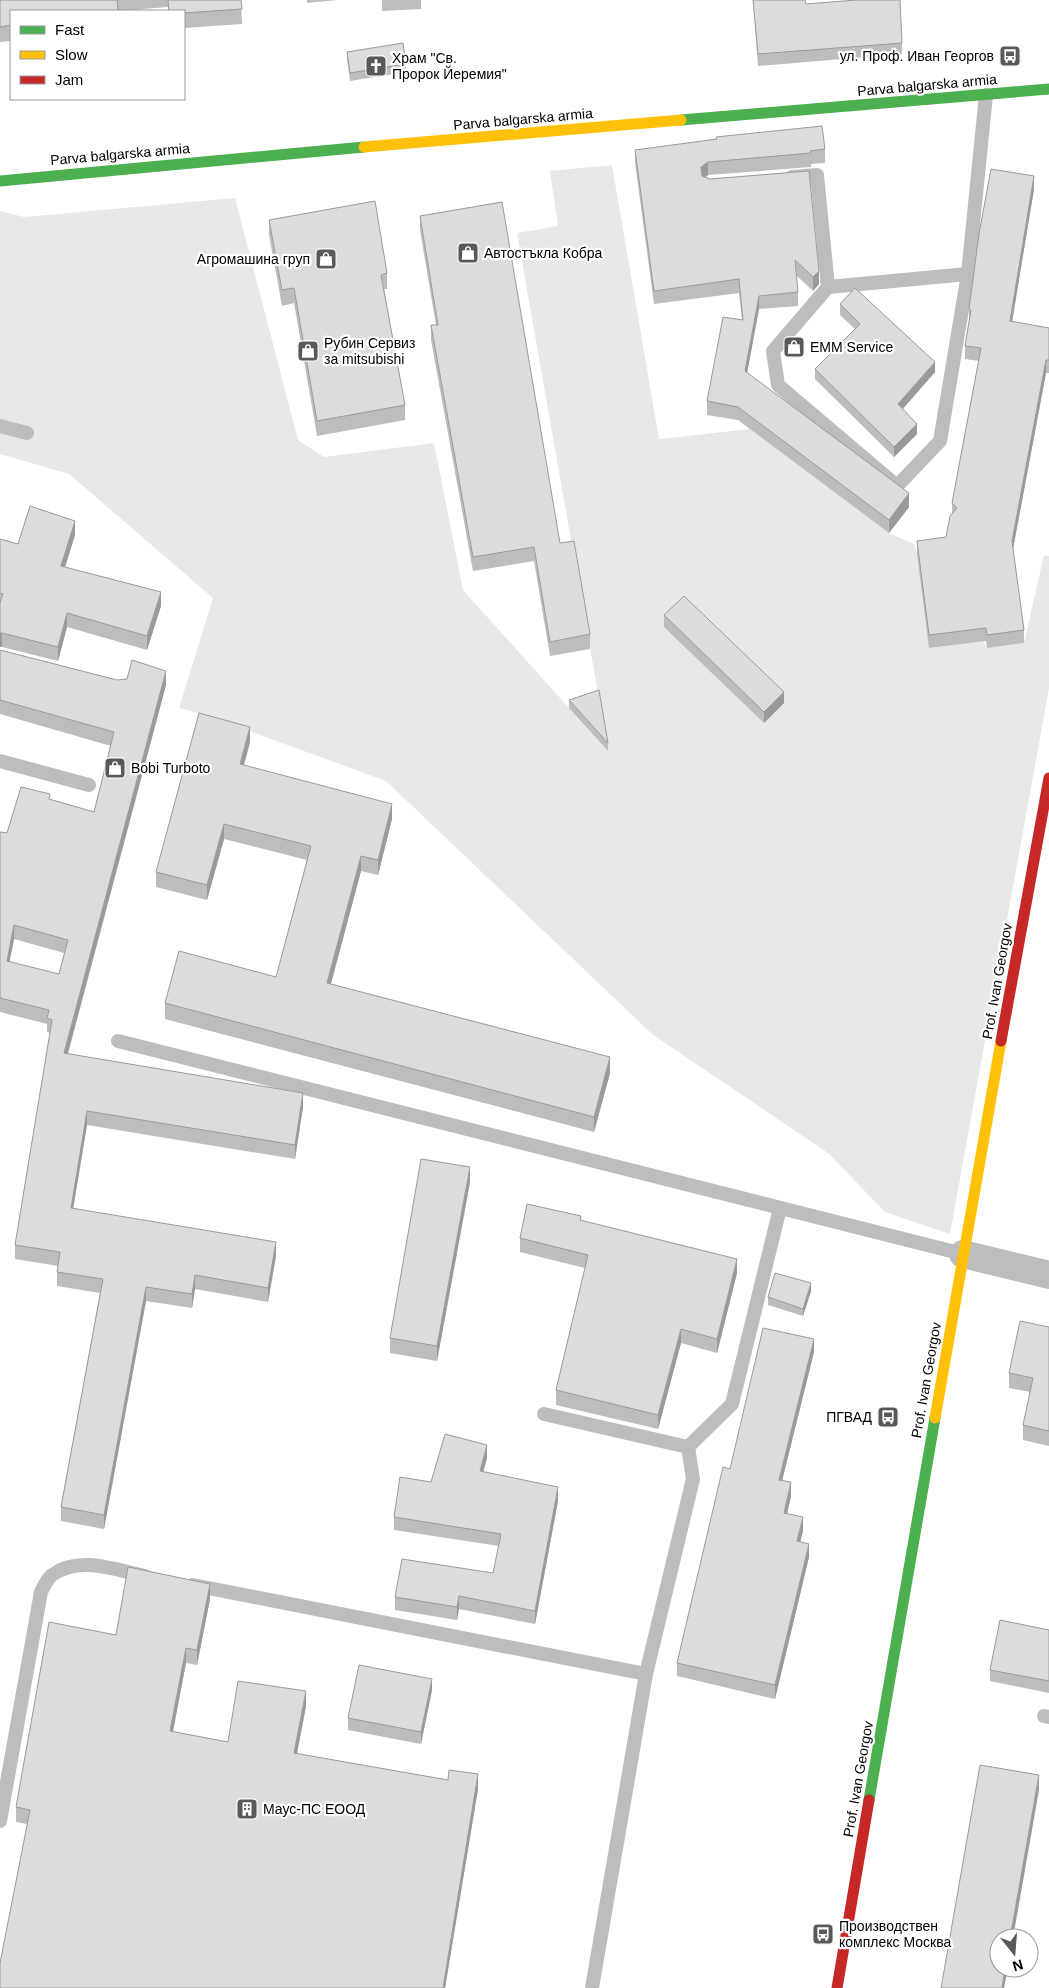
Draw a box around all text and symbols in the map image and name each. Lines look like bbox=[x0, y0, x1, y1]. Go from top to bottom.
legend bbox=[10, 10, 185, 100]
text: Fast bbox=[55, 21, 85, 38]
bus stop icon: ул. Проф. Иван Георгов bbox=[998, 44, 1022, 68]
text: Slow bbox=[55, 46, 88, 63]
place label: ул. Проф. Иван Георгов bbox=[840, 48, 994, 64]
place label: Храм "Св. Пророк Йеремия" bbox=[392, 50, 507, 82]
church icon: Храм "Св. Пророк Йеремия" bbox=[364, 54, 388, 78]
text: Jam bbox=[55, 71, 83, 88]
street label: Parva balgarska armia bbox=[857, 71, 998, 99]
street label: Parva balgarska armia bbox=[453, 105, 594, 133]
street label: Parva balgarska armia bbox=[50, 140, 191, 168]
shop icon: Автостъкла Кобра bbox=[456, 241, 480, 265]
place label: Автостъкла Кобра bbox=[484, 245, 603, 261]
shop icon: Агромашина груп bbox=[314, 247, 338, 271]
place label: Агромашина груп bbox=[197, 251, 310, 267]
place label: Рубин Сервиз за mitsubishi bbox=[324, 335, 415, 367]
shop icon: EMM Service bbox=[782, 335, 806, 359]
shop icon: Рубин Сервиз за mitsubishi bbox=[296, 339, 320, 363]
place label: EMM Service bbox=[810, 339, 893, 355]
shop icon: Bobi Turboto bbox=[103, 756, 127, 780]
place label: Bobi Turboto bbox=[131, 760, 211, 776]
street label: Prof. Ivan Georgov bbox=[979, 922, 1015, 1040]
street label: Prof. Ivan Georgov bbox=[908, 1321, 944, 1439]
bus stop icon: ПГВАД bbox=[876, 1405, 900, 1429]
place label: ПГВАД bbox=[826, 1409, 873, 1425]
street label: Prof. Ivan Georgov bbox=[840, 1720, 876, 1838]
building icon: Маус-ПС ЕООД bbox=[235, 1797, 259, 1821]
place label: Маус-ПС ЕООД bbox=[263, 1801, 366, 1817]
place label: Производствен комплекс Москва bbox=[839, 1918, 951, 1950]
bus stop icon: Производствен комплекс Москва bbox=[811, 1922, 835, 1946]
north arrow bbox=[989, 1928, 1039, 1978]
text: N bbox=[1011, 1956, 1025, 1975]

